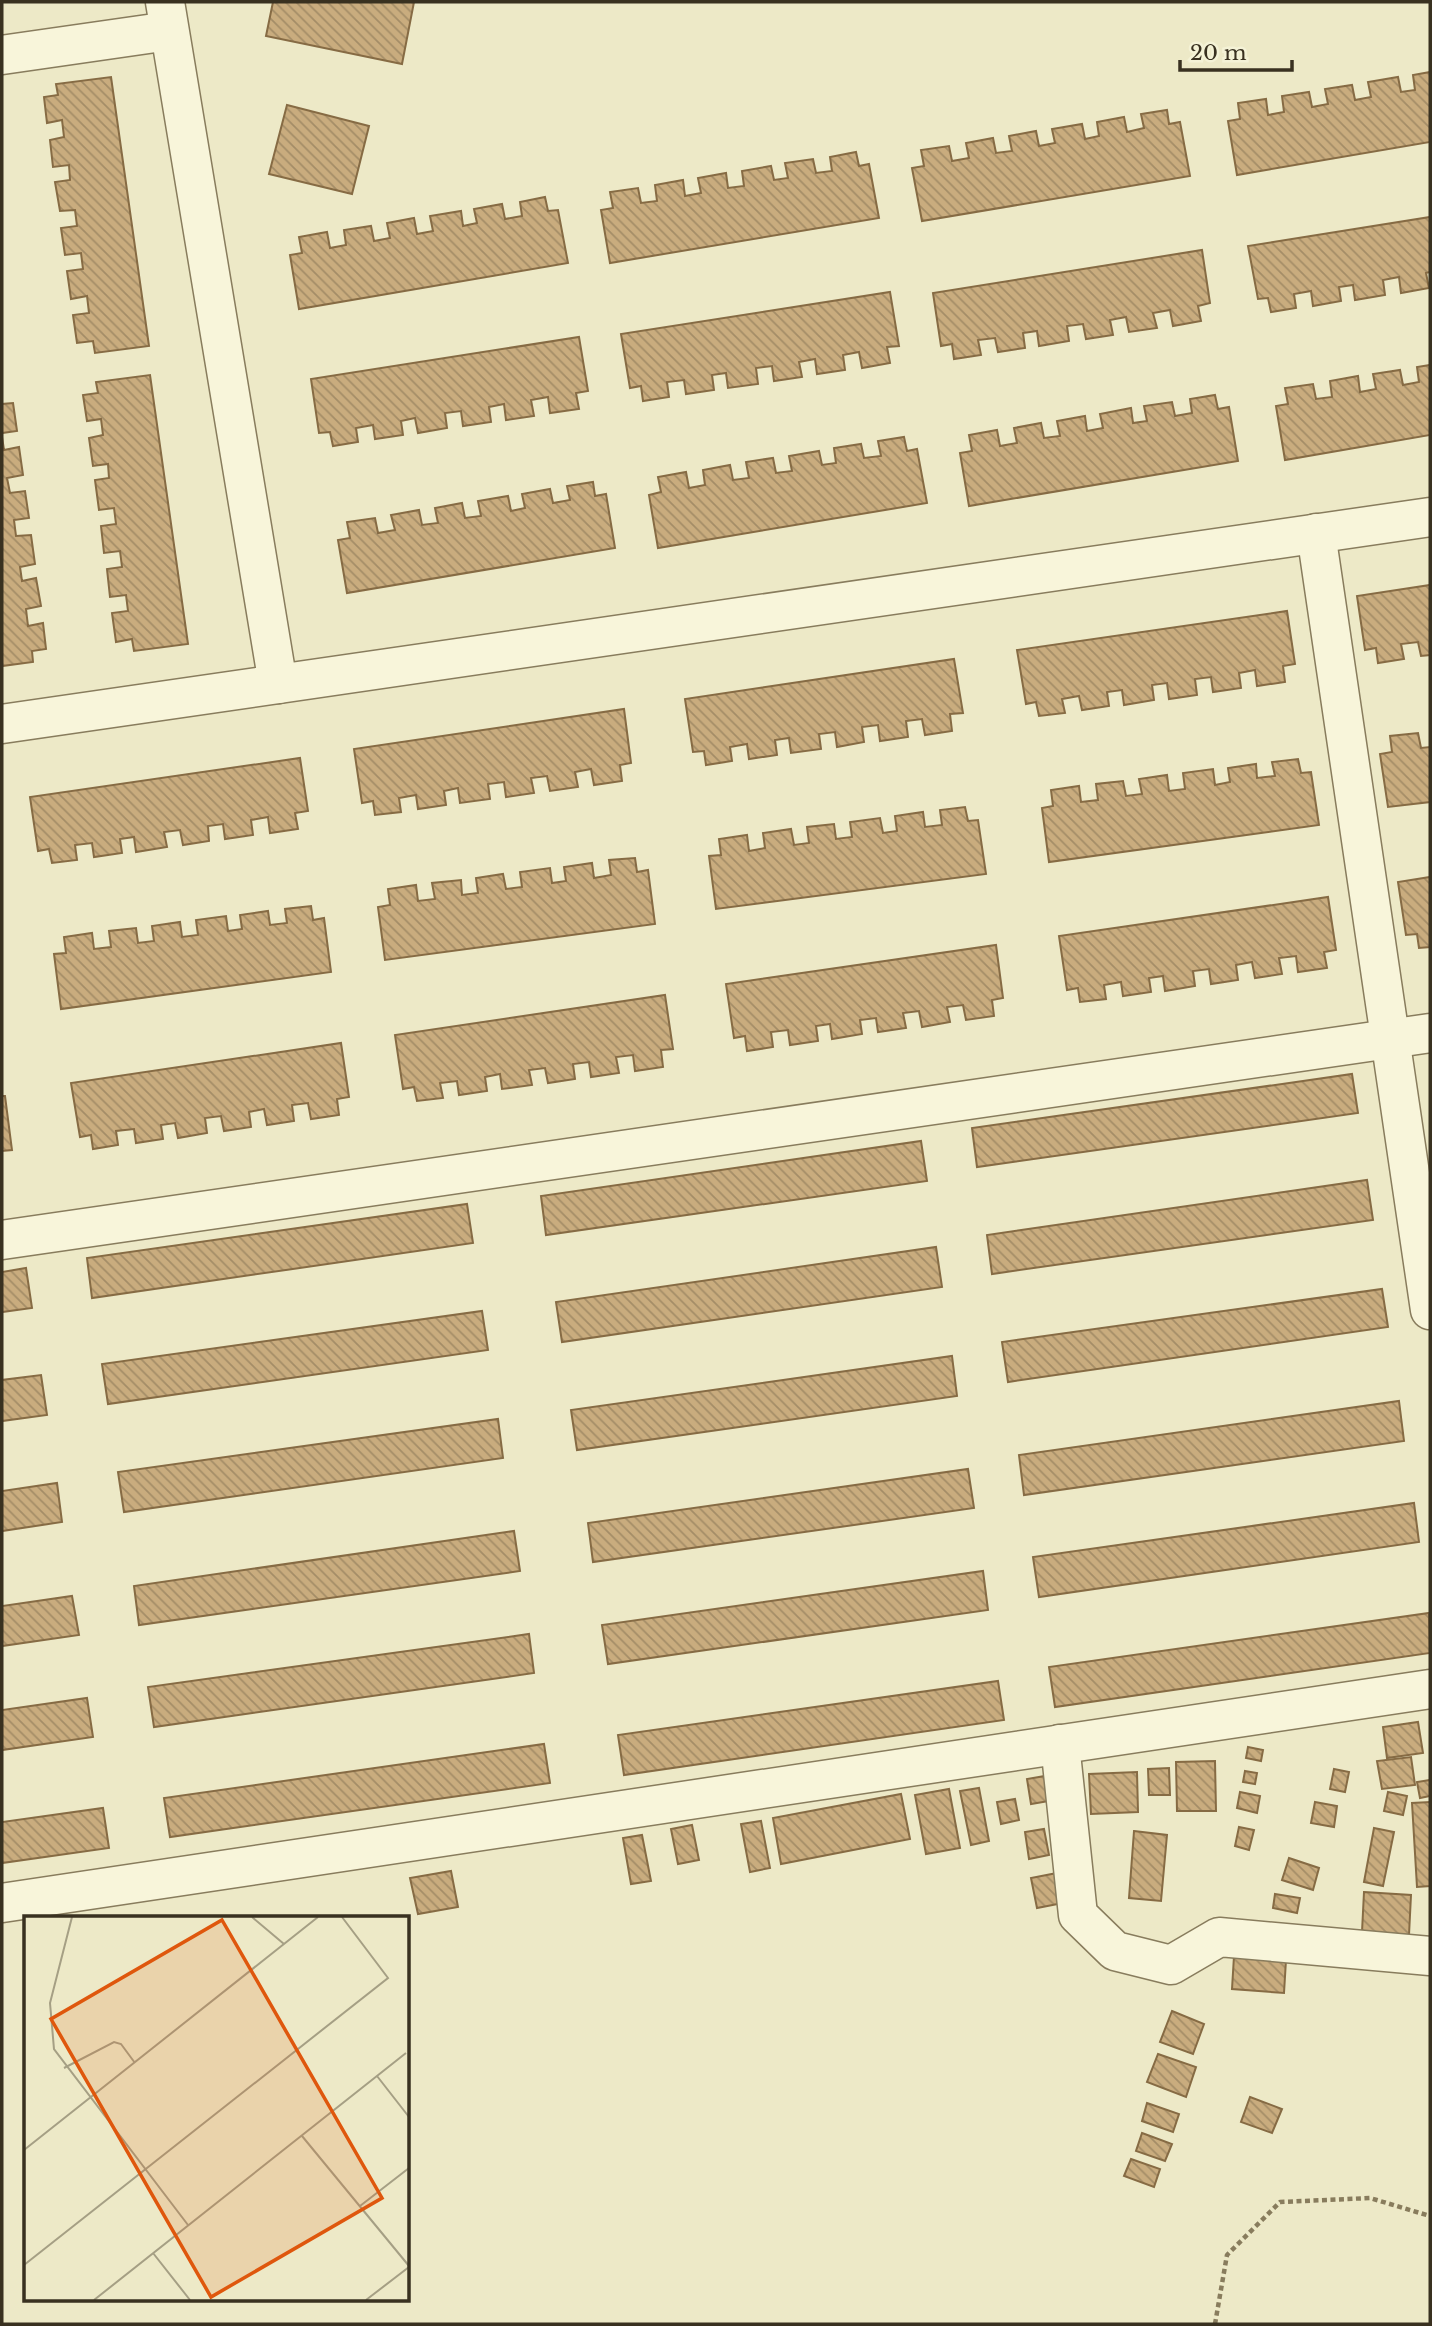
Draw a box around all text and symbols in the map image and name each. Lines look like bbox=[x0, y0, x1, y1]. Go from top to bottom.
scale bar bbox=[1180, 28, 1292, 72]
text: 20 m bbox=[1190, 40, 1247, 66]
inset map bbox=[24, 1916, 410, 2302]

